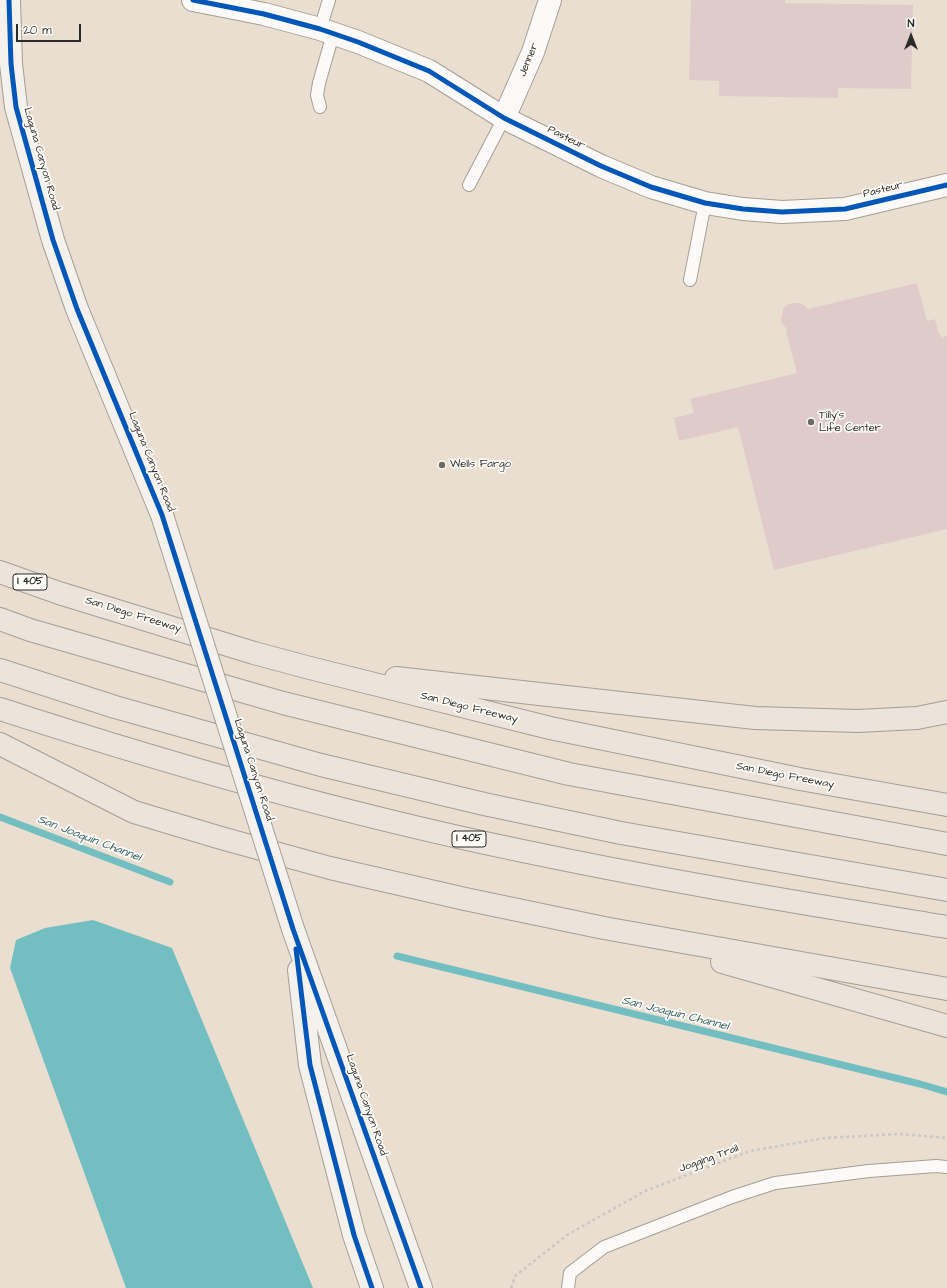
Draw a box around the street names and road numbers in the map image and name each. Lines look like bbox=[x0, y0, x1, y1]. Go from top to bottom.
street label: Jenner bbox=[516, 41, 542, 79]
street label: Laguna Canyon Road bbox=[20, 106, 62, 212]
street label: Pasteur bbox=[545, 123, 587, 153]
street label: Pasteur bbox=[862, 179, 904, 201]
street label: Laguna Canyon Road bbox=[125, 410, 177, 514]
road number: I 405 bbox=[13, 574, 47, 590]
street label: San Diego Freeway bbox=[83, 594, 183, 636]
street label: San Diego Freeway bbox=[419, 690, 519, 726]
street label: Laguna Canyon Road bbox=[230, 717, 276, 823]
street label: San Diego Freeway bbox=[735, 760, 835, 792]
road number: I 405 bbox=[452, 831, 486, 847]
street label: Laguna Canyon Road bbox=[342, 1053, 390, 1157]
street label: Jogging Trail bbox=[677, 1142, 741, 1176]

